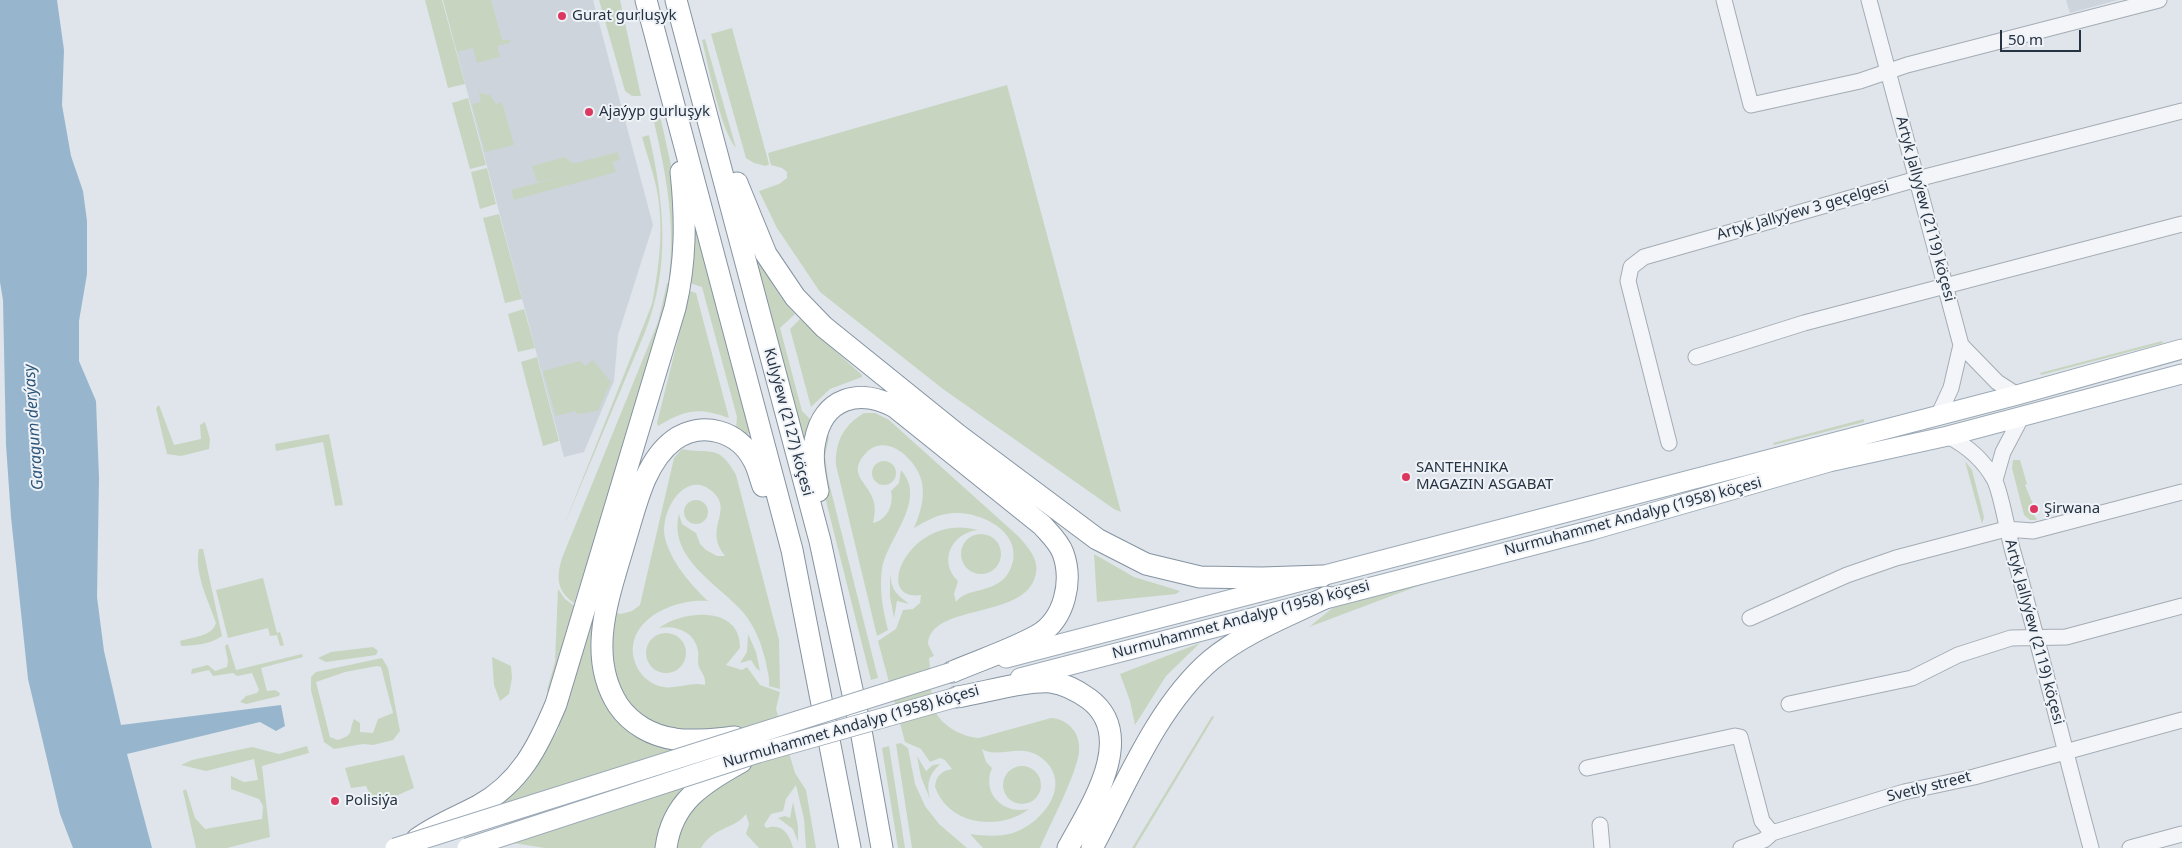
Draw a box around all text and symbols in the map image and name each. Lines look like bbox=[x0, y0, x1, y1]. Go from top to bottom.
place label: Gurat gurluşyk bbox=[572, 7, 676, 25]
marker: Gurat gurluşyk bbox=[556, 10, 568, 22]
scale bar bbox=[2002, 20, 2083, 52]
text: 50 m bbox=[2008, 29, 2043, 49]
place label: Ajaýyp gurluşyk bbox=[599, 103, 710, 121]
marker: Ajaýyp gurluşyk bbox=[583, 106, 595, 118]
street label: Artyk Jallyýew (2119) köçesi bbox=[1892, 114, 1958, 304]
street label: Artyk Jallyýew 3 geçelgesi bbox=[1715, 178, 1891, 244]
street label: Kulyýew (2127) köçesi bbox=[760, 346, 816, 498]
water label: Garagum derýasy bbox=[20, 363, 48, 491]
place label: SANTEHNIKA MAGAZIN ASGABAT bbox=[1416, 459, 1553, 494]
marker: SANTEHNIKA MAGAZIN ASGABAT bbox=[1400, 471, 1412, 483]
street label: Nurmuhammet Andalyp (1958) köçesi bbox=[1502, 474, 1764, 560]
place label: Şirwana bbox=[2044, 500, 2100, 518]
marker: Şirwana bbox=[2028, 503, 2040, 515]
street label: Artyk Jallyýew (2119) köçesi bbox=[2001, 537, 2067, 727]
street label: Nurmuhammet Andalyp (1958) köçesi bbox=[1110, 577, 1372, 663]
street label: Nurmuhammet Andalyp (1958) köçesi bbox=[721, 682, 981, 772]
street label: Svetly street bbox=[1885, 768, 1973, 806]
place label: Polisiýa bbox=[345, 792, 398, 810]
marker: Polisiýa bbox=[329, 795, 341, 807]

